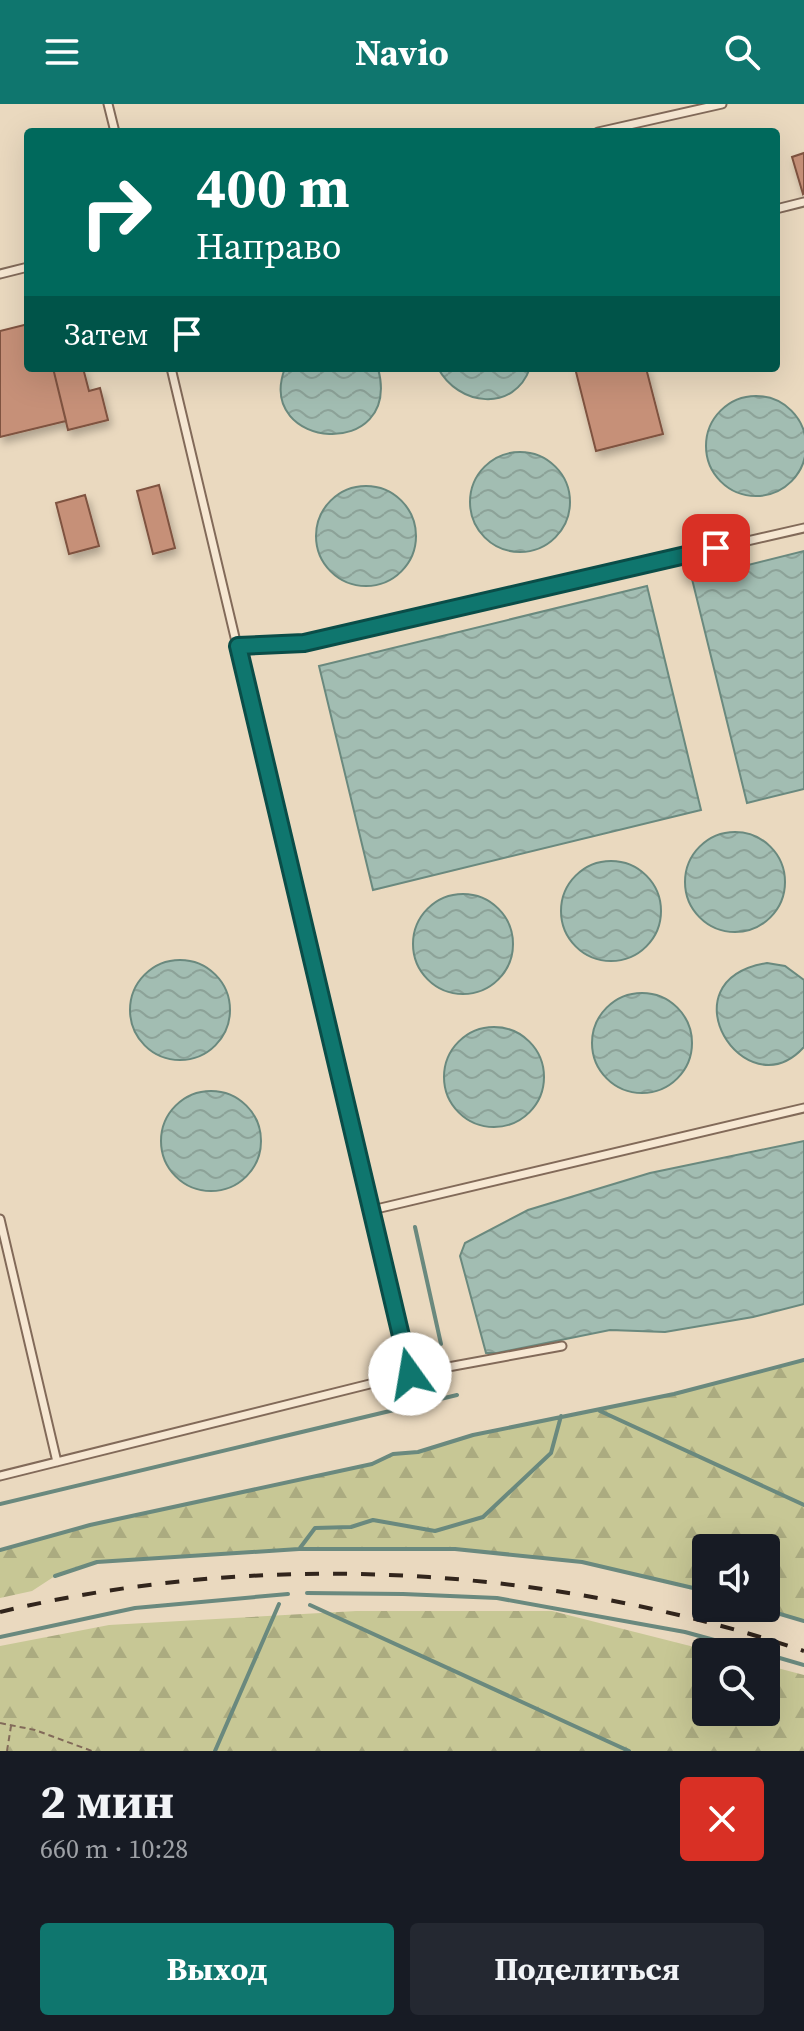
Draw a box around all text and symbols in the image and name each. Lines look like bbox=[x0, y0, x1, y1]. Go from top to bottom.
text: Navio bbox=[355, 28, 449, 77]
icon: menu bbox=[40, 30, 84, 74]
icon: search bbox=[720, 30, 764, 74]
text: 400 m bbox=[196, 149, 350, 226]
icon: right bbox=[64, 160, 168, 264]
text: Направо bbox=[196, 222, 341, 271]
icon: arrive bbox=[165, 312, 209, 356]
text: Затем bbox=[64, 314, 149, 355]
pin bbox=[682, 514, 750, 582]
icon: arrive bbox=[694, 526, 738, 570]
position arrow bbox=[368, 1332, 452, 1416]
map controls bbox=[692, 1534, 780, 1726]
button: sound bbox=[692, 1534, 780, 1622]
button: search bbox=[692, 1638, 780, 1726]
text: 2 мин bbox=[40, 1768, 174, 1834]
button: close bbox=[680, 1777, 764, 1861]
text: 660 m · 10:28 bbox=[40, 1831, 188, 1867]
button: Выход bbox=[40, 1923, 394, 2015]
button: Поделиться bbox=[410, 1923, 764, 2015]

